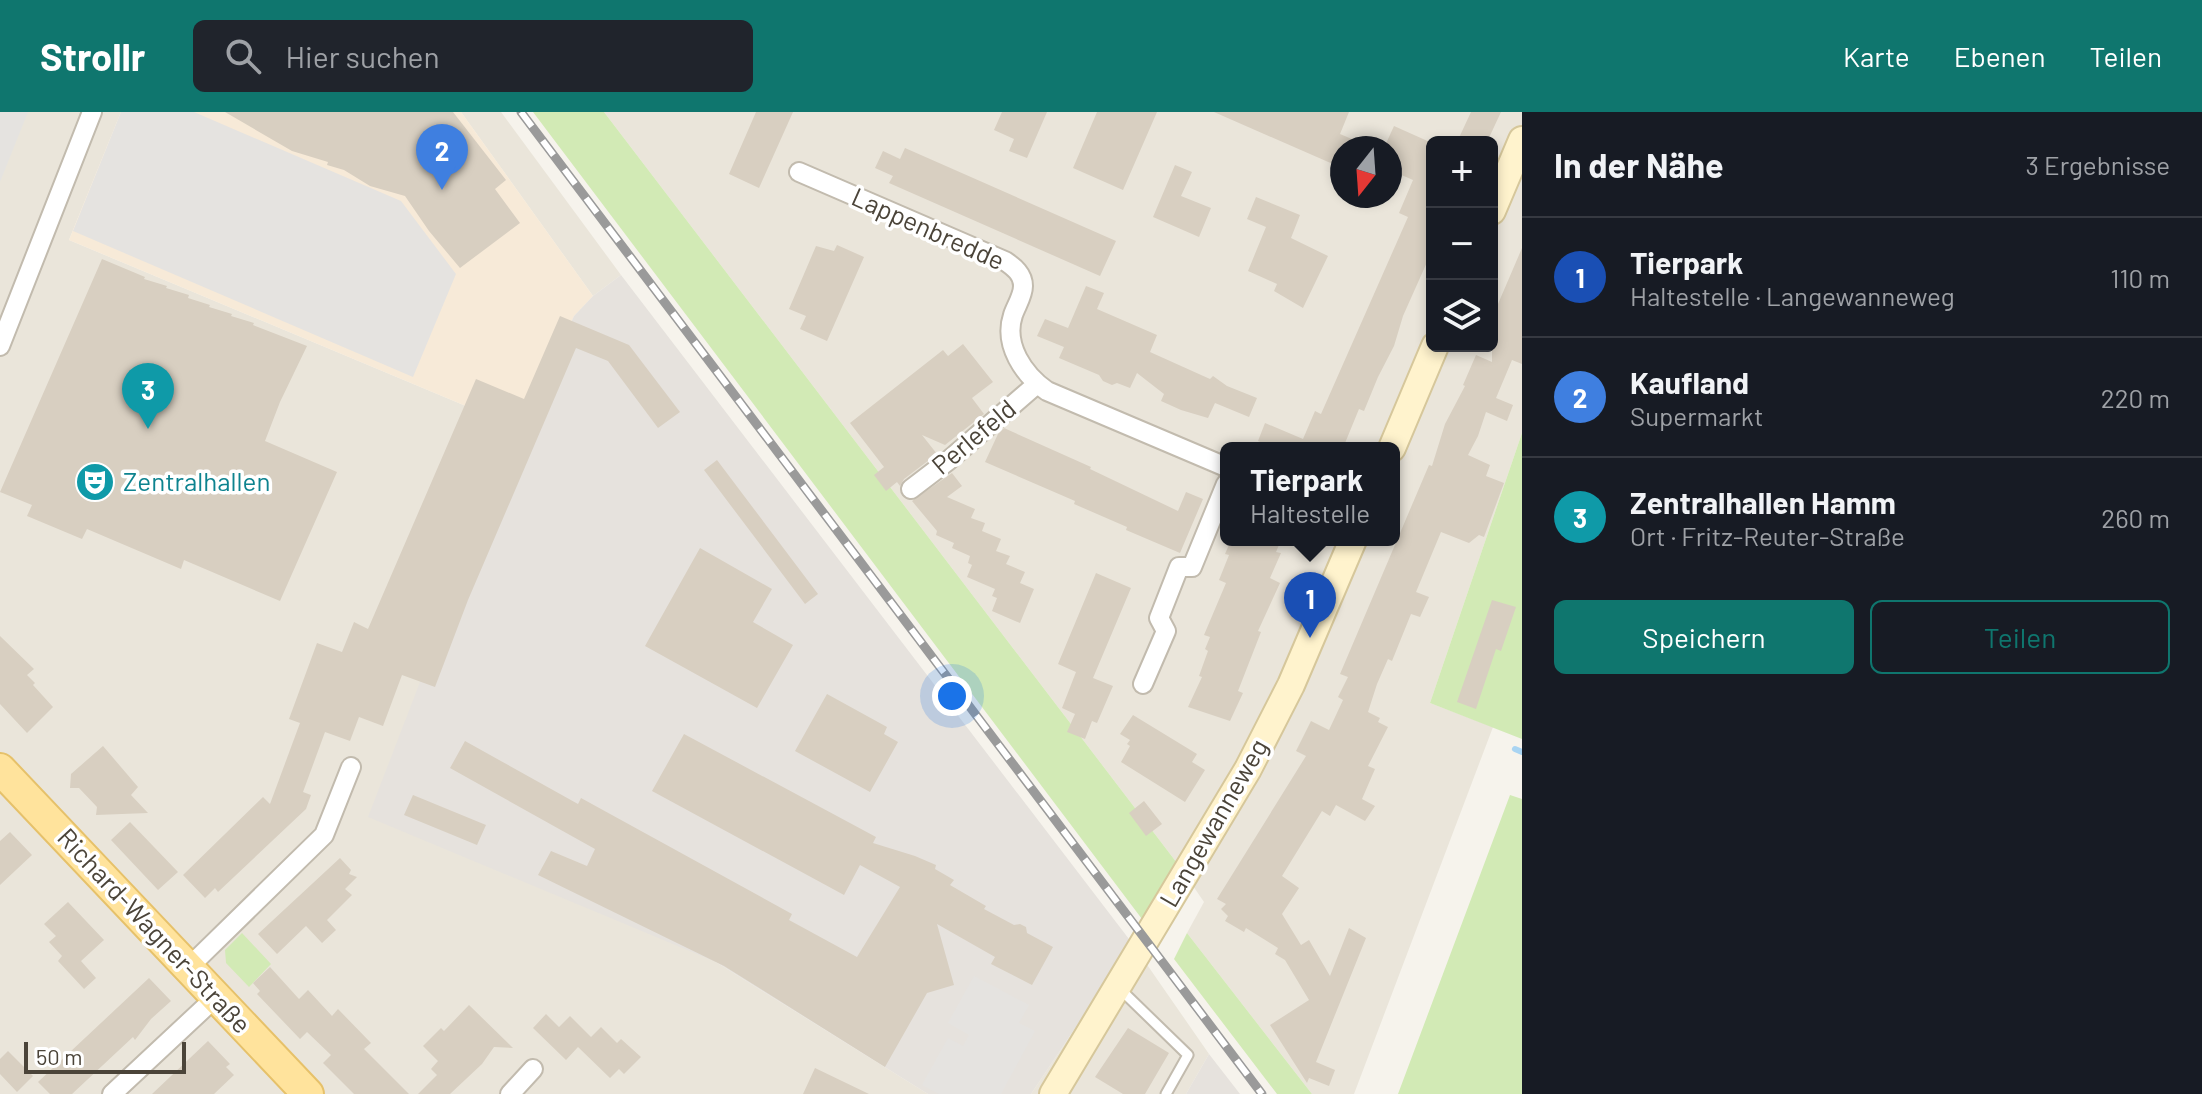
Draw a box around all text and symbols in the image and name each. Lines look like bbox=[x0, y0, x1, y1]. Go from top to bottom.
search box bbox=[193, 20, 753, 92]
text: Strollr bbox=[40, 33, 145, 79]
icon: search bbox=[221, 34, 265, 78]
text: Hier suchen bbox=[285, 38, 440, 74]
text: Karte bbox=[1843, 39, 1910, 73]
text: Ebenen bbox=[1954, 39, 2046, 73]
text: Teilen bbox=[2090, 39, 2162, 73]
pin: 2 bbox=[416, 124, 468, 190]
north arrow bbox=[1330, 136, 1402, 208]
map controls bbox=[1426, 136, 1498, 352]
button: + bbox=[1426, 136, 1498, 208]
text: In der Nähe bbox=[1554, 144, 1724, 185]
text: 3 Ergebnisse bbox=[2025, 149, 2170, 180]
street label: Lappenbredde bbox=[847, 180, 1010, 275]
button: − bbox=[1426, 208, 1498, 280]
text: Tierpark bbox=[1630, 244, 1743, 280]
text: 1 bbox=[1575, 262, 1585, 293]
text: 110 m bbox=[2110, 262, 2170, 293]
button: layers bbox=[1426, 280, 1498, 352]
text: Haltestelle · Langewanneweg bbox=[1630, 280, 1955, 311]
pin: 3 bbox=[122, 363, 174, 429]
text: Kaufland bbox=[1630, 364, 1749, 400]
text: 2 bbox=[1573, 382, 1587, 413]
text: 220 m bbox=[2101, 382, 2170, 413]
street label: Perlefeld bbox=[925, 392, 1021, 480]
text: Supermarkt bbox=[1630, 400, 1763, 431]
popup bbox=[1220, 442, 1400, 546]
theatre icon: Zentralhallen bbox=[74, 461, 116, 503]
text: Tierpark bbox=[1250, 461, 1363, 497]
place label: Zentralhallen bbox=[123, 465, 270, 496]
text: Zentralhallen Hamm bbox=[1630, 484, 1896, 520]
text: Haltestelle bbox=[1250, 497, 1370, 528]
text: 3 bbox=[1573, 502, 1587, 533]
text: 260 m bbox=[2101, 502, 2170, 533]
text: Ort · Fritz-Reuter-Straße bbox=[1630, 520, 1905, 551]
pin: 1 bbox=[1284, 572, 1336, 638]
button: Speichern bbox=[1554, 600, 1854, 674]
button: Teilen bbox=[1870, 600, 2170, 674]
your location bbox=[932, 676, 972, 716]
street label: Langewanneweg bbox=[1152, 733, 1273, 912]
street label: Richard-Wagner-Straße bbox=[52, 821, 258, 1039]
scale bar bbox=[24, 1038, 186, 1074]
text: 50 m bbox=[36, 1043, 82, 1069]

